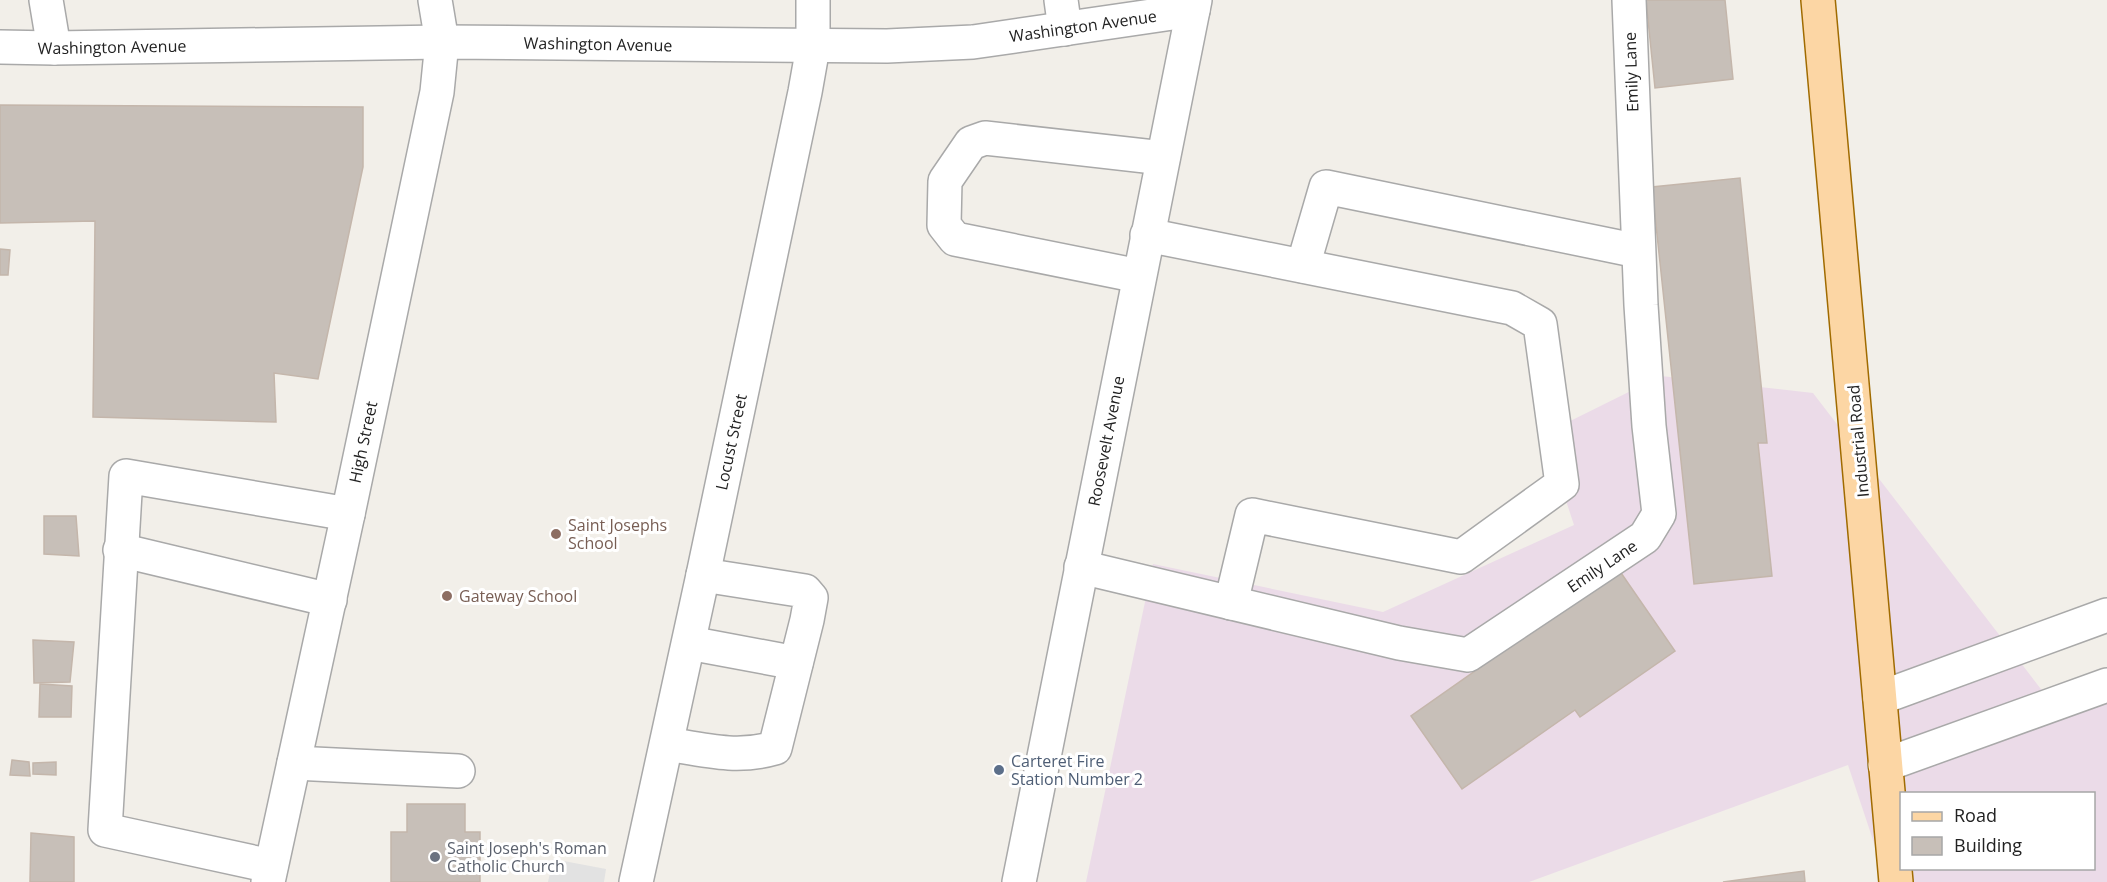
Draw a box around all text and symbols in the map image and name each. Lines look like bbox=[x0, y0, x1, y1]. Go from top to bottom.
street label: Washington Avenue bbox=[1008, 5, 1158, 47]
street label: Washington Avenue bbox=[523, 32, 673, 56]
street label: Emily Lane bbox=[1619, 32, 1643, 112]
street label: Washington Avenue bbox=[37, 35, 187, 59]
street label: Roosevelt Avenue bbox=[1083, 374, 1129, 508]
street label: Industrial Road bbox=[1842, 384, 1874, 498]
street label: Locust Street bbox=[710, 392, 752, 492]
street label: High Street bbox=[344, 399, 382, 485]
place label: Saint Josephs School bbox=[568, 514, 667, 554]
marker: Saint Josephs School bbox=[549, 527, 563, 541]
street label: Emily Lane bbox=[1563, 535, 1641, 597]
place label: Gateway School bbox=[459, 585, 577, 607]
marker: Gateway School bbox=[440, 589, 454, 603]
place label: Carteret Fire Station Number 2 bbox=[1011, 750, 1143, 790]
marker: Carteret Fire Station Number 2 bbox=[992, 763, 1006, 777]
legend bbox=[1900, 792, 2095, 870]
text: Road bbox=[1954, 803, 1997, 827]
text: Building bbox=[1954, 833, 2022, 857]
place label: Saint Joseph's Roman Catholic Church bbox=[447, 837, 607, 877]
marker: Saint Joseph's Roman Catholic Church bbox=[428, 850, 442, 864]

